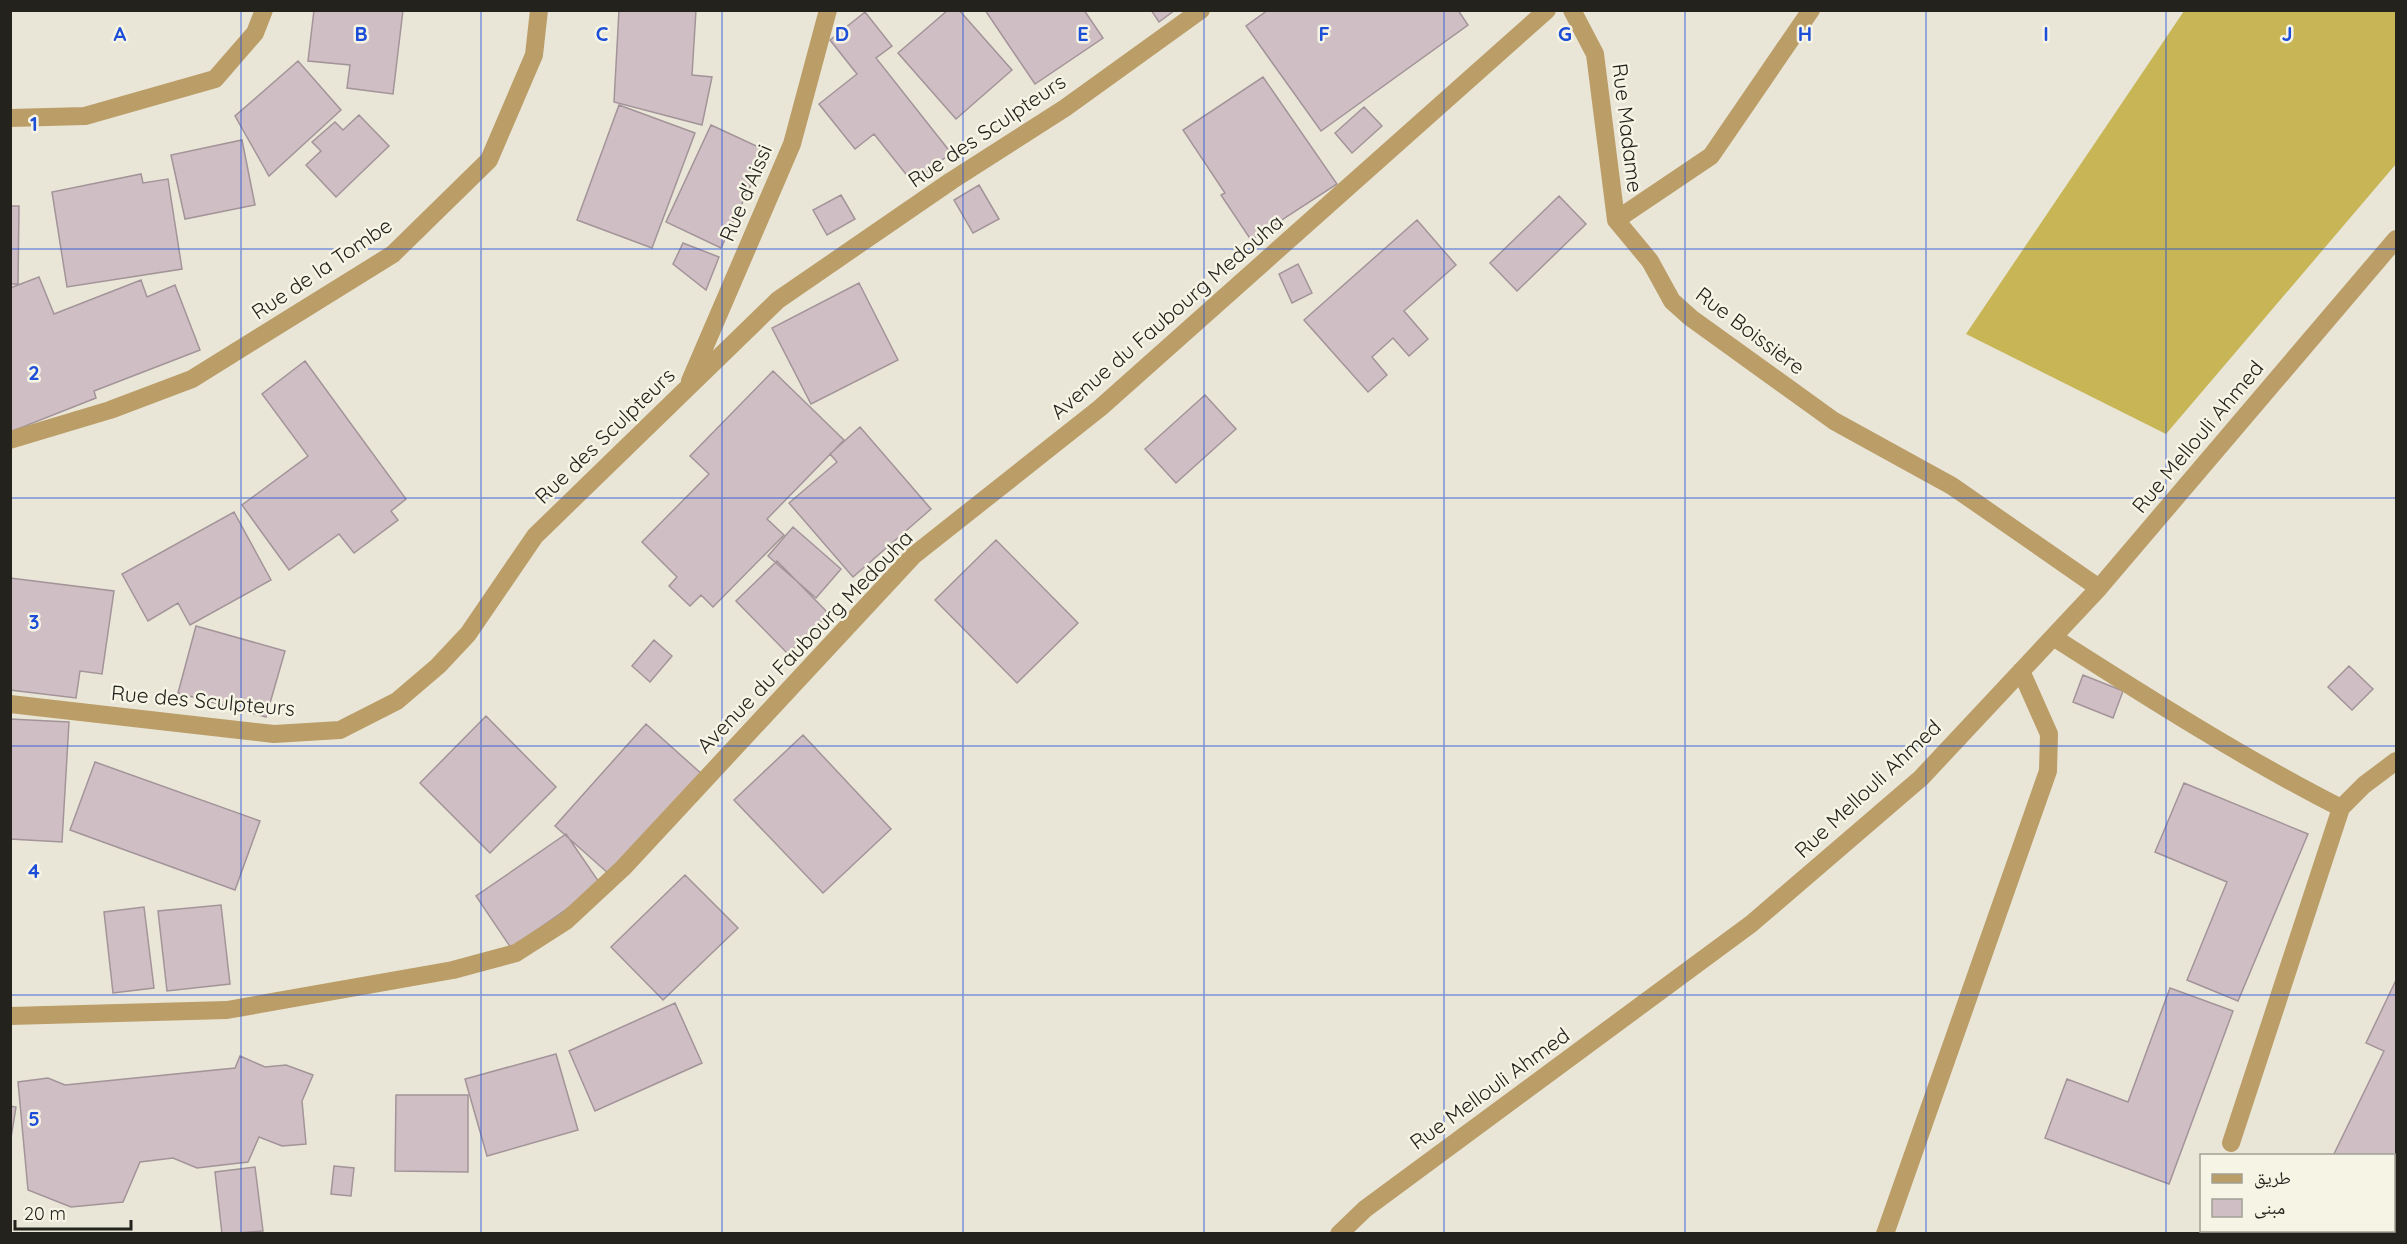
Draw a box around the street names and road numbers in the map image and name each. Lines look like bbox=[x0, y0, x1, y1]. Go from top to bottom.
street label: Rue Madame bbox=[1607, 62, 1649, 194]
street label: Rue des Sculpteurs bbox=[903, 68, 1070, 193]
street label: Rue d'Aissi bbox=[713, 140, 777, 245]
street label: Avenue du Faubourg Medouha bbox=[1045, 208, 1288, 424]
street label: Rue de la Tombe bbox=[246, 212, 397, 325]
street label: Rue Boissière bbox=[1691, 281, 1810, 380]
street label: Rue Mellouli Ahmed bbox=[2126, 355, 2269, 518]
street label: Rue des Sculpteurs bbox=[529, 362, 680, 509]
street label: Avenue du Faubourg Medouha bbox=[691, 525, 918, 758]
street label: Rue des Sculpteurs bbox=[110, 679, 296, 721]
street label: Rue Mellouli Ahmed bbox=[1789, 714, 1946, 863]
street label: Rue Mellouli Ahmed bbox=[1404, 1022, 1574, 1155]

